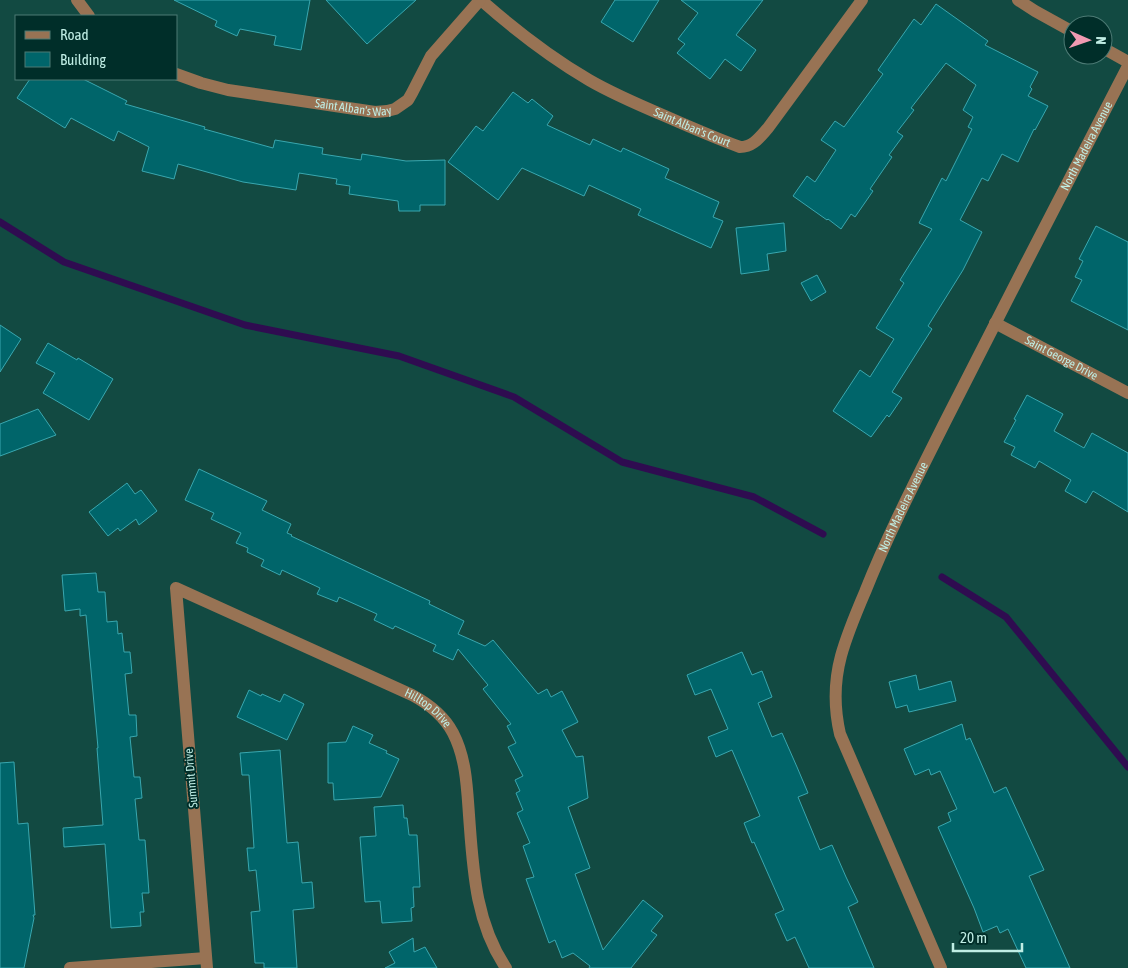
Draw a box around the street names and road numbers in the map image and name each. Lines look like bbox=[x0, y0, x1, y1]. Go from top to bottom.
street label: Saint Alban's Way bbox=[314, 96, 393, 119]
street label: North Madeira Avenue bbox=[1058, 99, 1115, 193]
street label: Saint Alban's Court bbox=[651, 105, 733, 150]
street label: Saint George Drive bbox=[1023, 333, 1100, 383]
street label: North Madeira Avenue bbox=[876, 460, 931, 555]
street label: Hilltop Drive bbox=[402, 686, 454, 730]
street label: Summit Drive bbox=[181, 748, 201, 808]

